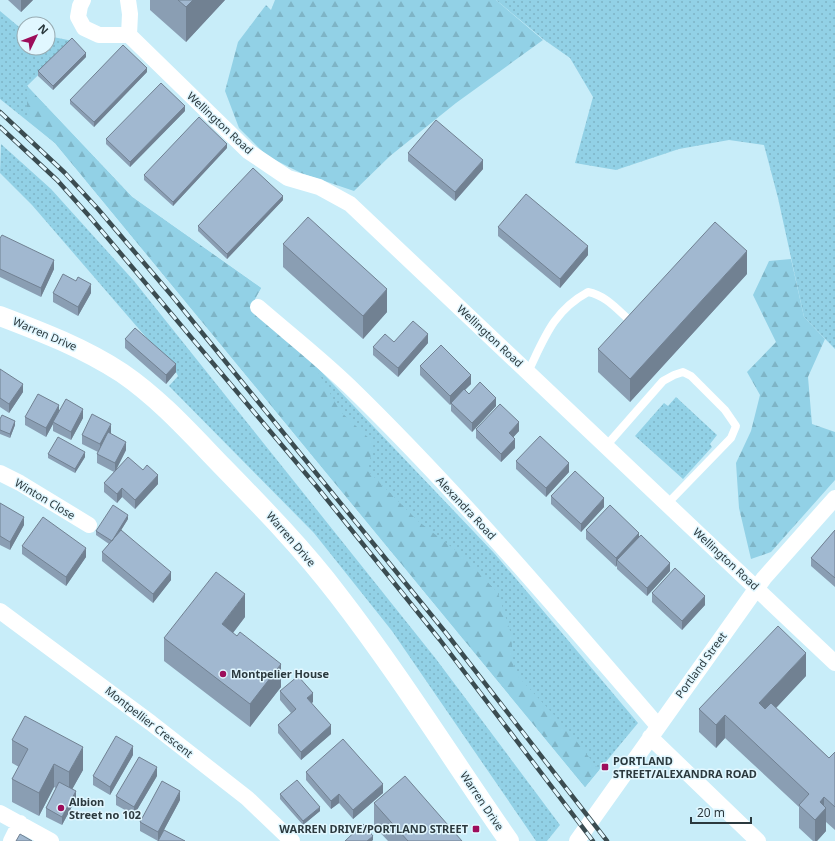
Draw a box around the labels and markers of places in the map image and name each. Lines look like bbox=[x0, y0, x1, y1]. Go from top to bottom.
place label: Montpelier House bbox=[231, 666, 330, 681]
marker: Montpelier House bbox=[218, 669, 228, 679]
place label: PORTLAND STREET/ALEXANDRA ROAD bbox=[613, 753, 757, 781]
marker: PORTLAND STREET/ALEXANDRA ROAD bbox=[600, 762, 610, 772]
place label: Albion Street no 102 bbox=[69, 794, 141, 822]
marker: Albion Street no 102 bbox=[56, 803, 66, 813]
place label: WARREN DRIVE/PORTLAND STREET bbox=[279, 821, 469, 836]
marker: WARREN DRIVE/PORTLAND STREET bbox=[471, 824, 481, 834]

